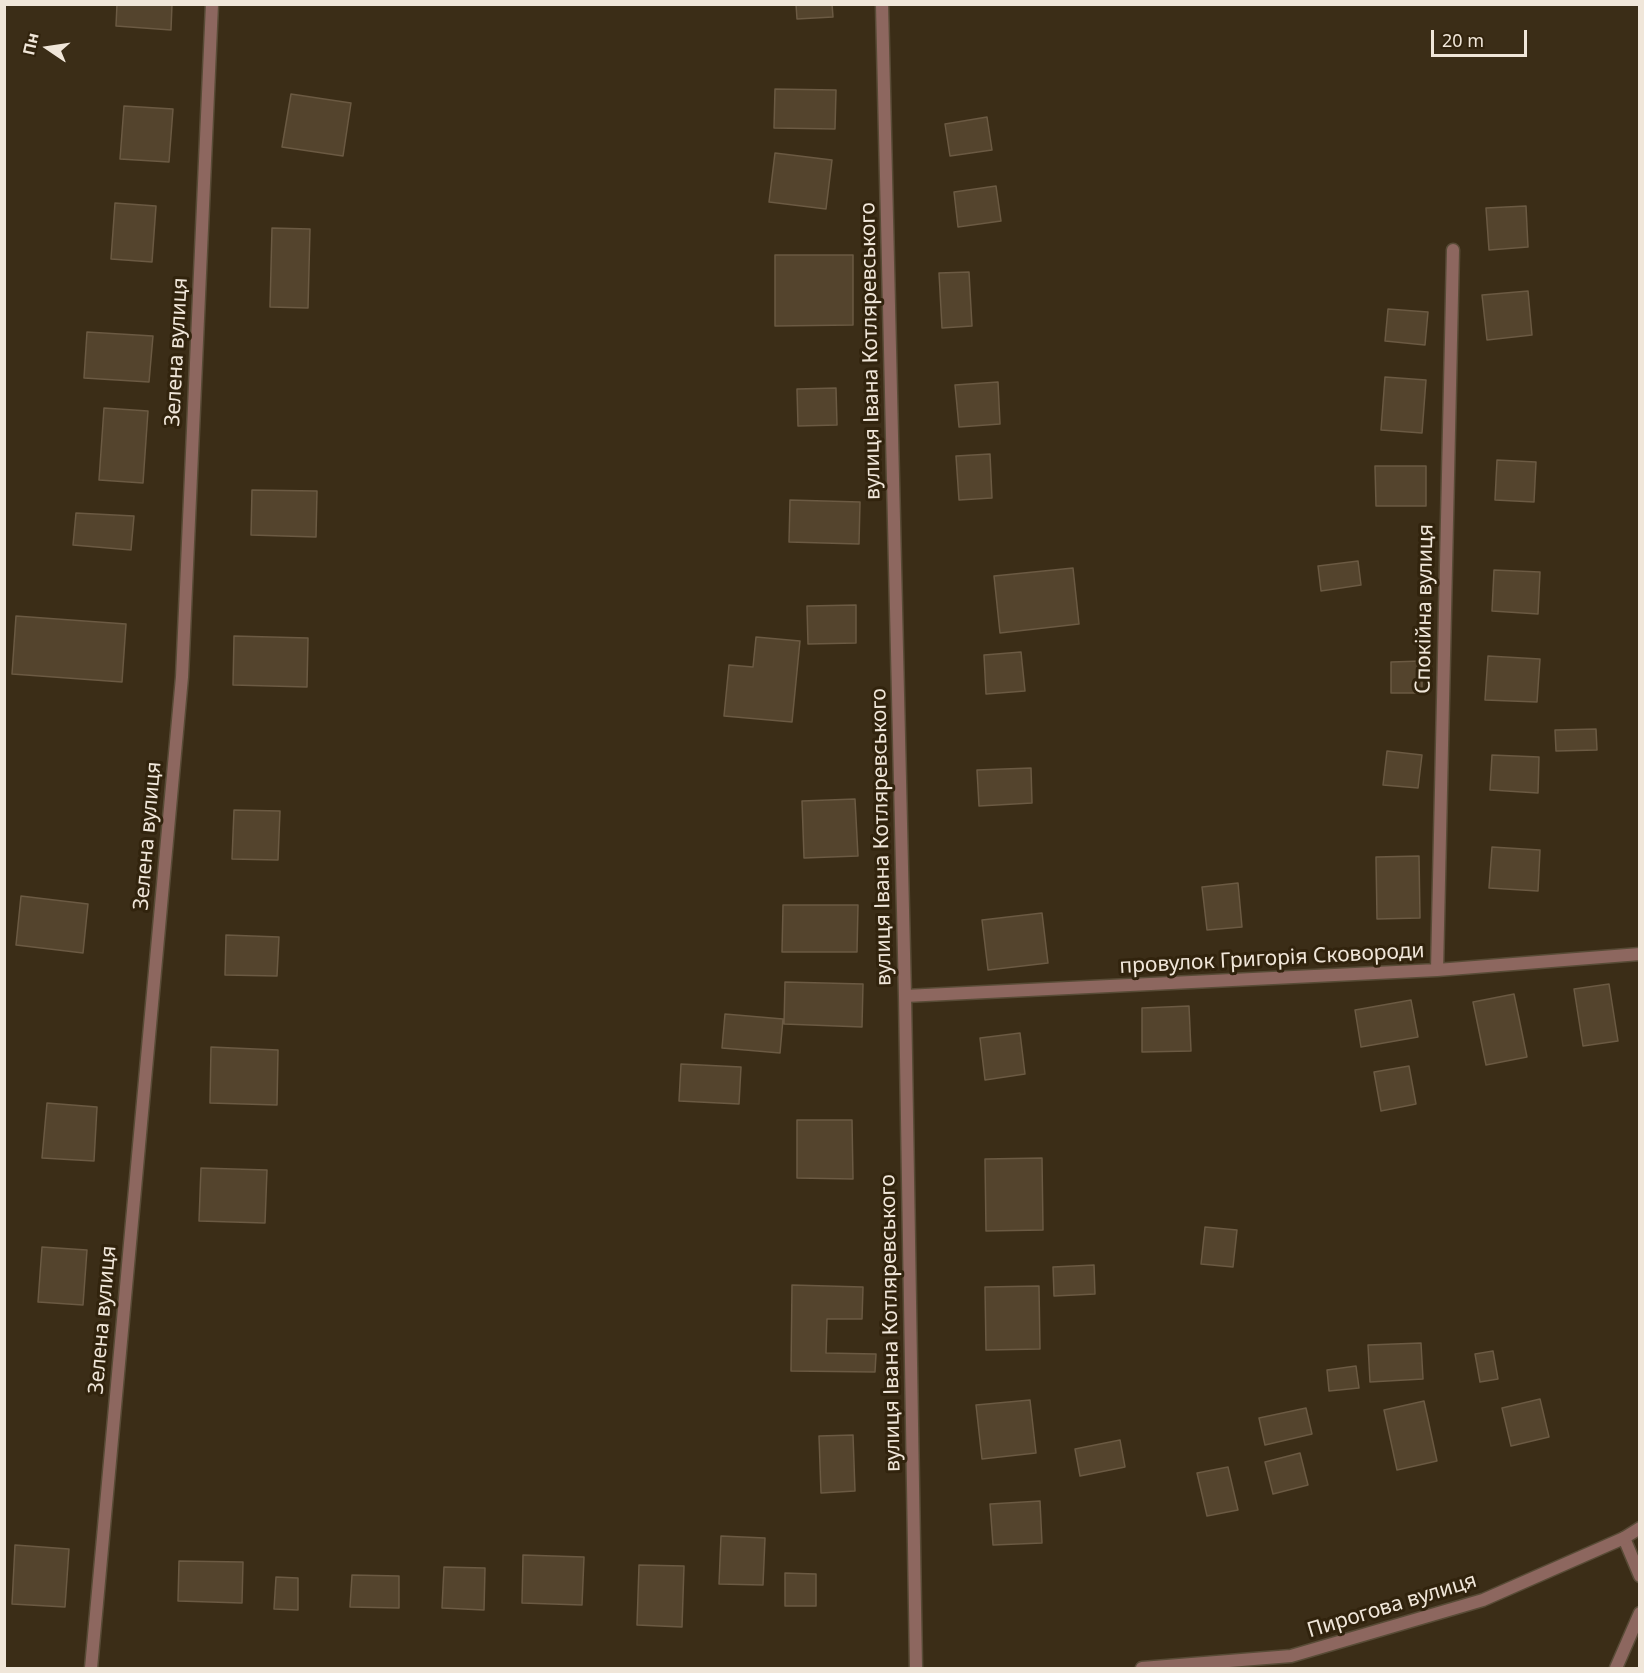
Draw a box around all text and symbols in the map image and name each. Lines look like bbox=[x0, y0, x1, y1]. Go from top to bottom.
north arrow bbox=[18, 18, 78, 78]
scale bar bbox=[1434, 18, 1530, 56]
text: 20 m bbox=[1442, 28, 1484, 52]
text: Пн bbox=[17, 30, 44, 57]
street label: вулиця Івана Котляревського bbox=[856, 202, 886, 500]
street label: Зелена вулиця bbox=[161, 277, 193, 427]
street label: Спокійна вулиця bbox=[1411, 524, 1439, 694]
street label: вулиця Івана Котляревського bbox=[867, 688, 897, 986]
street label: Зелена вулиця bbox=[129, 761, 167, 911]
street label: провулок Григорія Сковороди bbox=[1119, 938, 1425, 980]
street label: вулиця Івана Котляревського bbox=[876, 1174, 906, 1472]
street label: Зелена вулиця bbox=[84, 1245, 122, 1395]
street label: Пирогова вулиця bbox=[1304, 1568, 1480, 1644]

